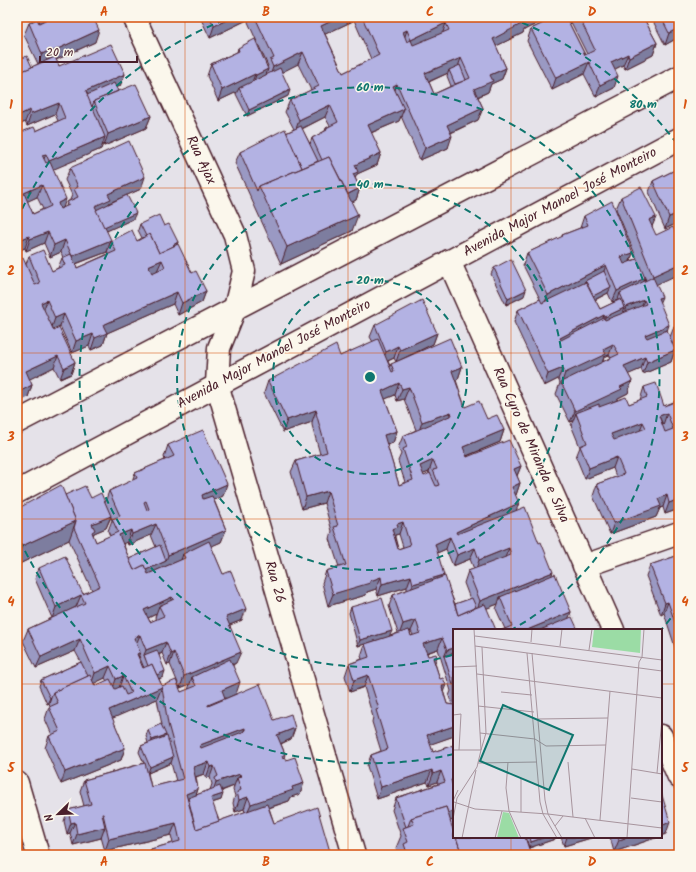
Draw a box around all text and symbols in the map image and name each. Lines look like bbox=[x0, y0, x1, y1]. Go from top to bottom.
text: A bbox=[100, 2, 108, 23]
text: B bbox=[262, 2, 270, 23]
text: C bbox=[426, 2, 434, 23]
text: D bbox=[588, 2, 597, 23]
scale bar bbox=[40, 38, 137, 64]
text: 20 m bbox=[46, 43, 74, 62]
text: 60 m bbox=[356, 78, 384, 97]
text: 1 bbox=[9, 95, 13, 116]
text: 80 m bbox=[629, 95, 657, 114]
text: 1 bbox=[683, 95, 687, 116]
street label: Rua Ajax bbox=[180, 132, 222, 189]
street label: Avenida Major Manoel José Monteiro bbox=[459, 141, 661, 263]
text: 40 m bbox=[356, 175, 384, 194]
text: 2 bbox=[7, 261, 15, 282]
text: 2 bbox=[681, 261, 689, 282]
text: 20 m bbox=[356, 271, 384, 290]
street label: Avenida Major Manoel José Monteiro bbox=[173, 293, 375, 415]
street label: Rua Cyro de Miranda e Silva bbox=[487, 364, 575, 526]
centre of rings bbox=[363, 370, 377, 384]
text: 3 bbox=[6, 427, 15, 448]
text: 3 bbox=[680, 427, 689, 448]
street label: Rua 26 bbox=[258, 558, 292, 606]
text: 4 bbox=[7, 592, 15, 613]
text: 4 bbox=[681, 592, 689, 613]
inset map bbox=[453, 629, 662, 838]
text: 5 bbox=[7, 758, 16, 779]
text: 5 bbox=[681, 758, 690, 779]
north arrow bbox=[38, 794, 78, 834]
text: N bbox=[40, 811, 59, 824]
text: A bbox=[100, 852, 108, 872]
text: B bbox=[262, 852, 270, 872]
text: C bbox=[426, 852, 434, 872]
text: D bbox=[588, 852, 597, 872]

